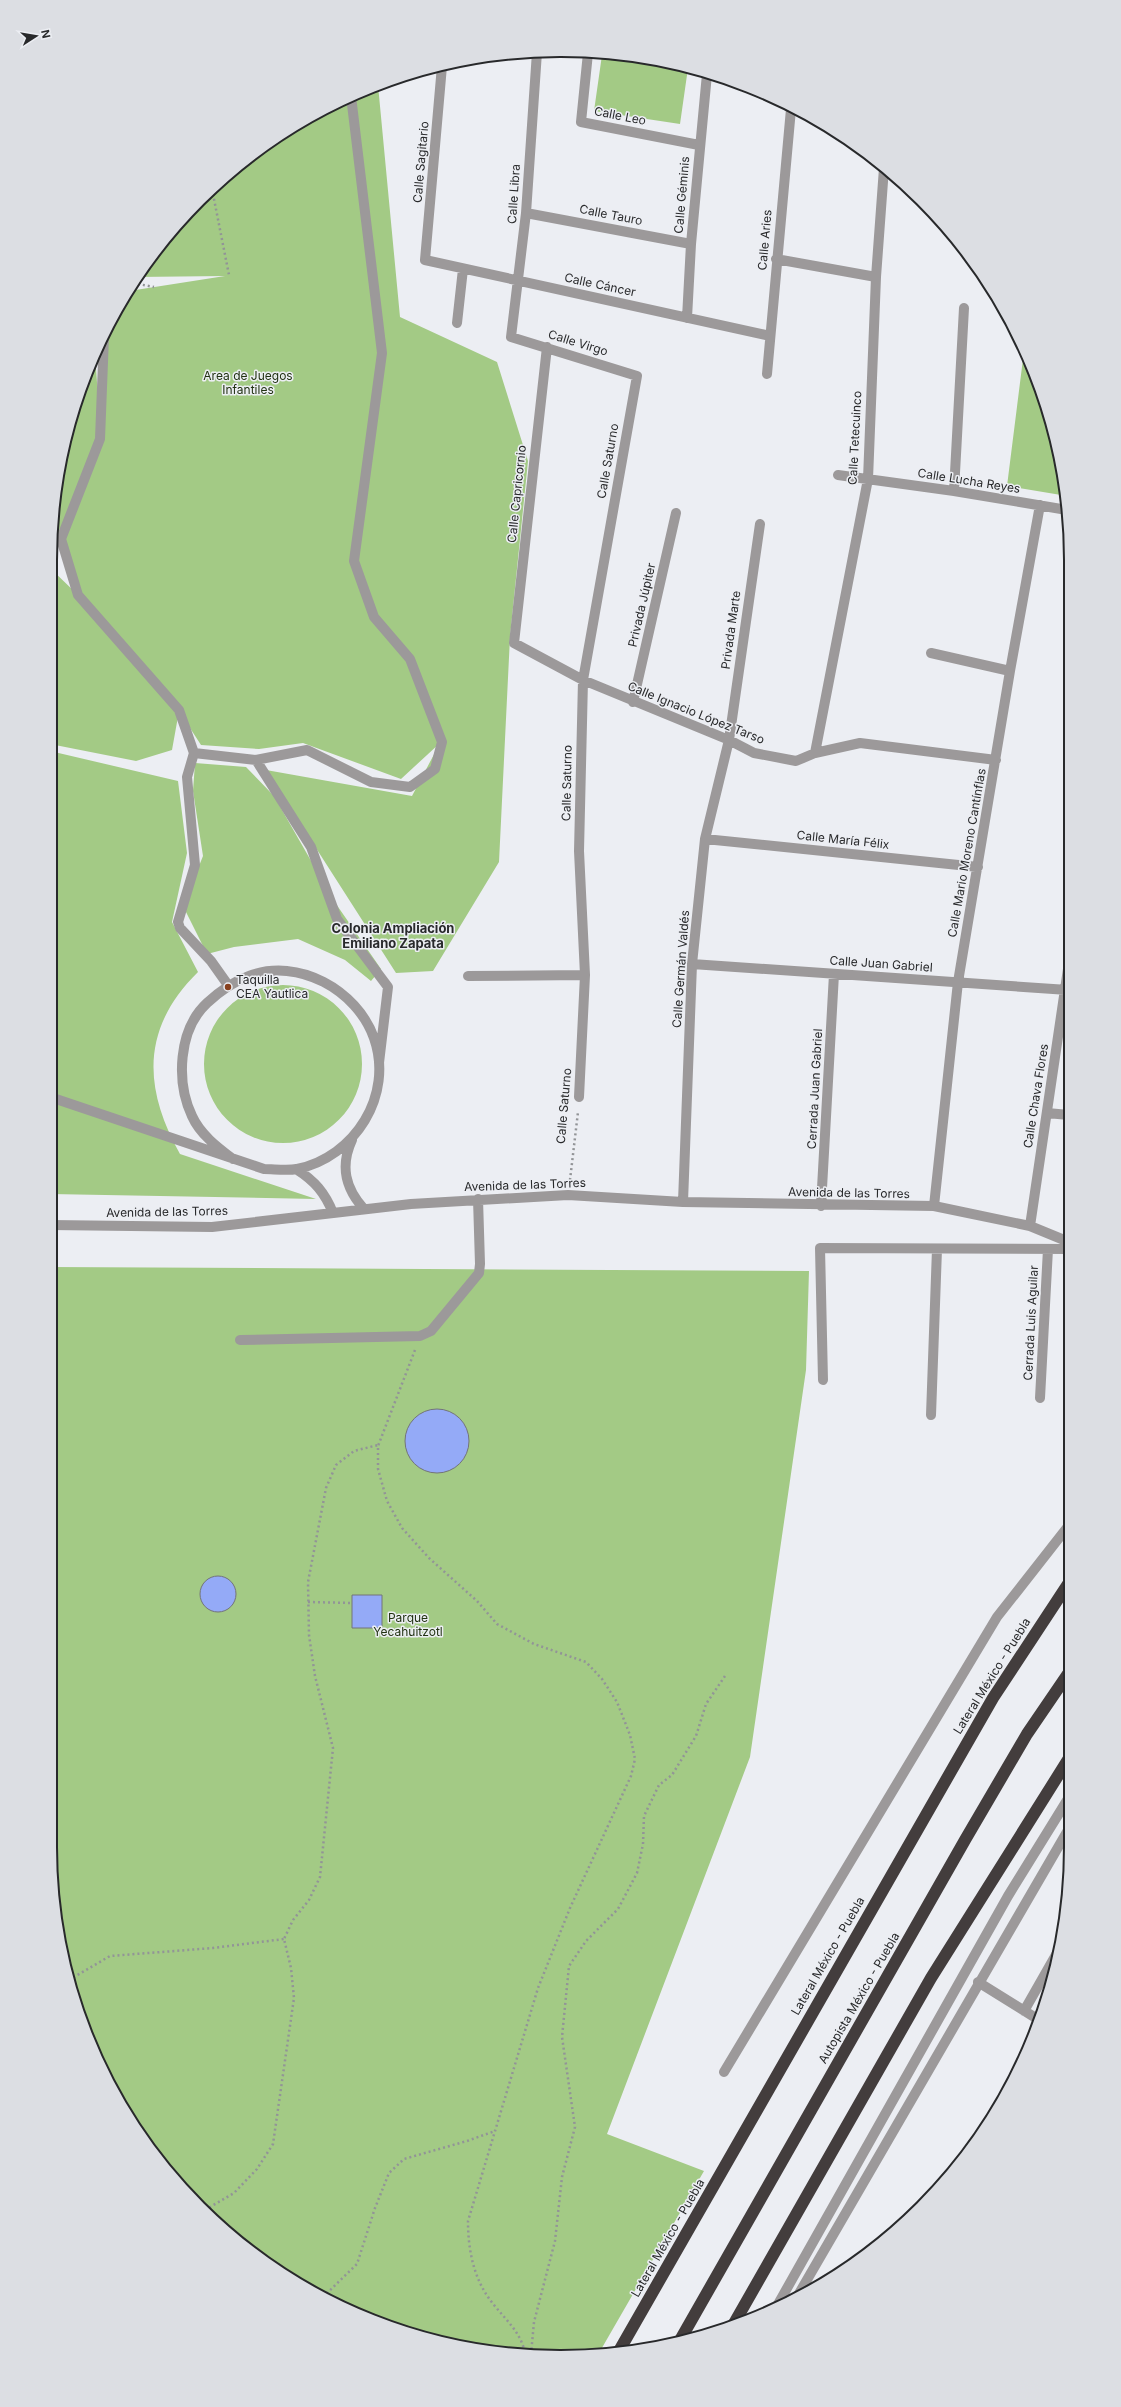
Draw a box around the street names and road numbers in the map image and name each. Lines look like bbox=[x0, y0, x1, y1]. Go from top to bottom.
street label: Calle Leo bbox=[593, 103, 647, 128]
street label: Calle Sagitario bbox=[409, 120, 432, 203]
street label: Calle Géminis bbox=[671, 156, 692, 234]
street label: Calle Libra bbox=[504, 164, 523, 224]
street label: Calle Tauro bbox=[578, 201, 644, 228]
street label: Calle Aries bbox=[754, 209, 775, 271]
street label: Calle Cáncer bbox=[563, 270, 638, 299]
street label: Calle Virgo bbox=[546, 326, 610, 359]
street label: Calle Tetecuinco bbox=[845, 390, 864, 485]
street label: Calle Saturno bbox=[594, 422, 622, 500]
street label: Calle Capricornio bbox=[504, 444, 529, 544]
street label: Calle Lucha Reyes bbox=[917, 465, 1022, 496]
street label: Privada Júpiter bbox=[625, 561, 659, 648]
street label: Privada Marte bbox=[718, 590, 743, 670]
street label: Calle Ignacio López Tarso bbox=[626, 678, 767, 747]
street label: Calle Saturno bbox=[558, 745, 575, 821]
street label: Calle Mario Moreno Cantínflas bbox=[944, 767, 989, 939]
street label: Calle María Félix bbox=[796, 827, 891, 852]
street label: Calle Germán Valdés bbox=[669, 910, 692, 1028]
street label: Calle Juan Gabriel bbox=[829, 952, 933, 975]
street label: Cerrada Juan Gabriel bbox=[804, 1028, 825, 1150]
street label: Calle Chava Flores bbox=[1020, 1043, 1051, 1149]
street label: Calle Saturno bbox=[553, 1067, 574, 1145]
street label: Avenida de las Torres bbox=[464, 1175, 586, 1194]
street label: Avenida de las Torres bbox=[788, 1184, 910, 1201]
street label: Avenida de las Torres bbox=[106, 1203, 228, 1220]
street label: Cerrada Luis Aguilar bbox=[1020, 1264, 1041, 1381]
street label: Lateral México - Puebla bbox=[950, 1615, 1033, 1737]
street label: Lateral México - Puebla bbox=[788, 1894, 868, 2018]
street label: Autopista México - Puebla bbox=[815, 1929, 902, 2066]
street label: Lateral México - Puebla bbox=[628, 2176, 708, 2300]

